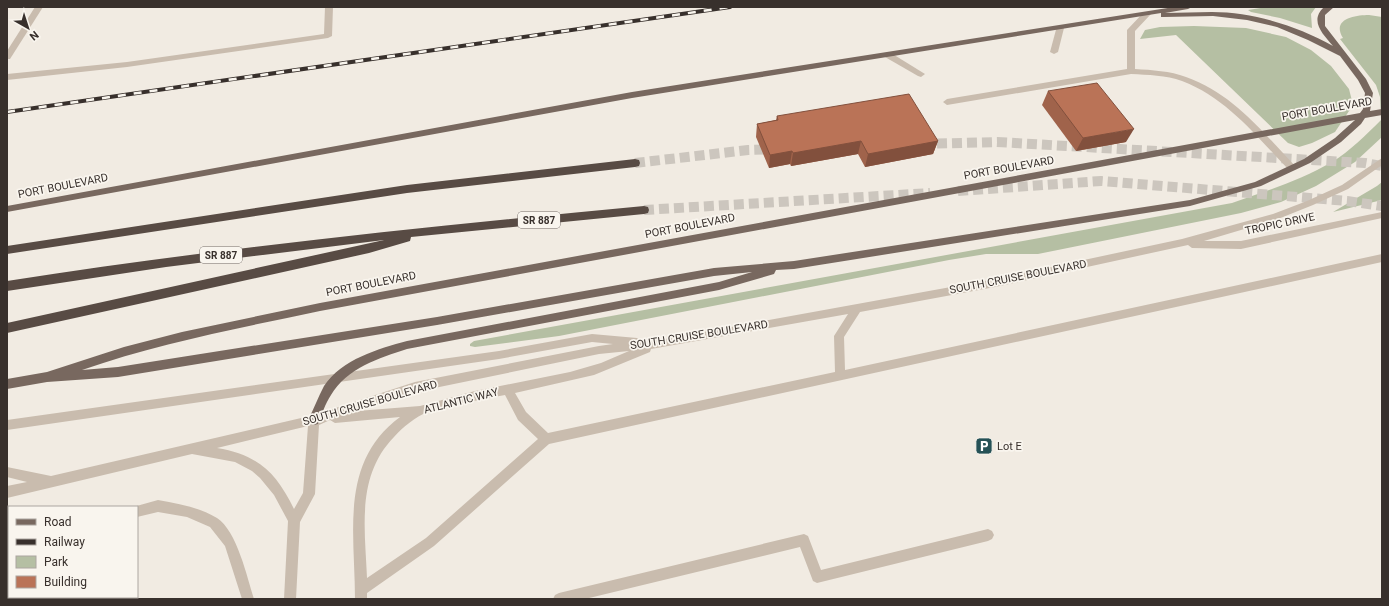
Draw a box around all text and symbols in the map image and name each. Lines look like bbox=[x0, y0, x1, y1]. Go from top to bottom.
north arrow bbox=[8, 8, 48, 48]
text: N bbox=[27, 28, 41, 43]
street label: PORT BOULEVARD bbox=[1281, 95, 1373, 123]
street label: PORT BOULEVARD bbox=[963, 154, 1055, 182]
street label: PORT BOULEVARD bbox=[17, 171, 109, 201]
street label: TROPIC DRIVE bbox=[1244, 210, 1316, 238]
street label: PORT BOULEVARD bbox=[644, 211, 736, 241]
road number: SR 887 bbox=[518, 212, 560, 228]
road number: SR 887 bbox=[200, 247, 242, 263]
street label: SOUTH CRUISE BOULEVARD bbox=[948, 257, 1088, 297]
street label: PORT BOULEVARD bbox=[325, 269, 417, 299]
street label: SOUTH CRUISE BOULEVARD bbox=[629, 318, 769, 352]
street label: SOUTH CRUISE BOULEVARD bbox=[301, 378, 439, 428]
street label: ATLANTIC WAY bbox=[422, 385, 500, 417]
parking icon: Lot E bbox=[974, 436, 994, 456]
place label: Lot E bbox=[997, 440, 1022, 453]
legend bbox=[8, 506, 138, 598]
text: Road bbox=[44, 515, 72, 529]
text: Railway bbox=[44, 535, 85, 549]
text: Park bbox=[44, 555, 69, 569]
text: Building bbox=[44, 575, 87, 589]

